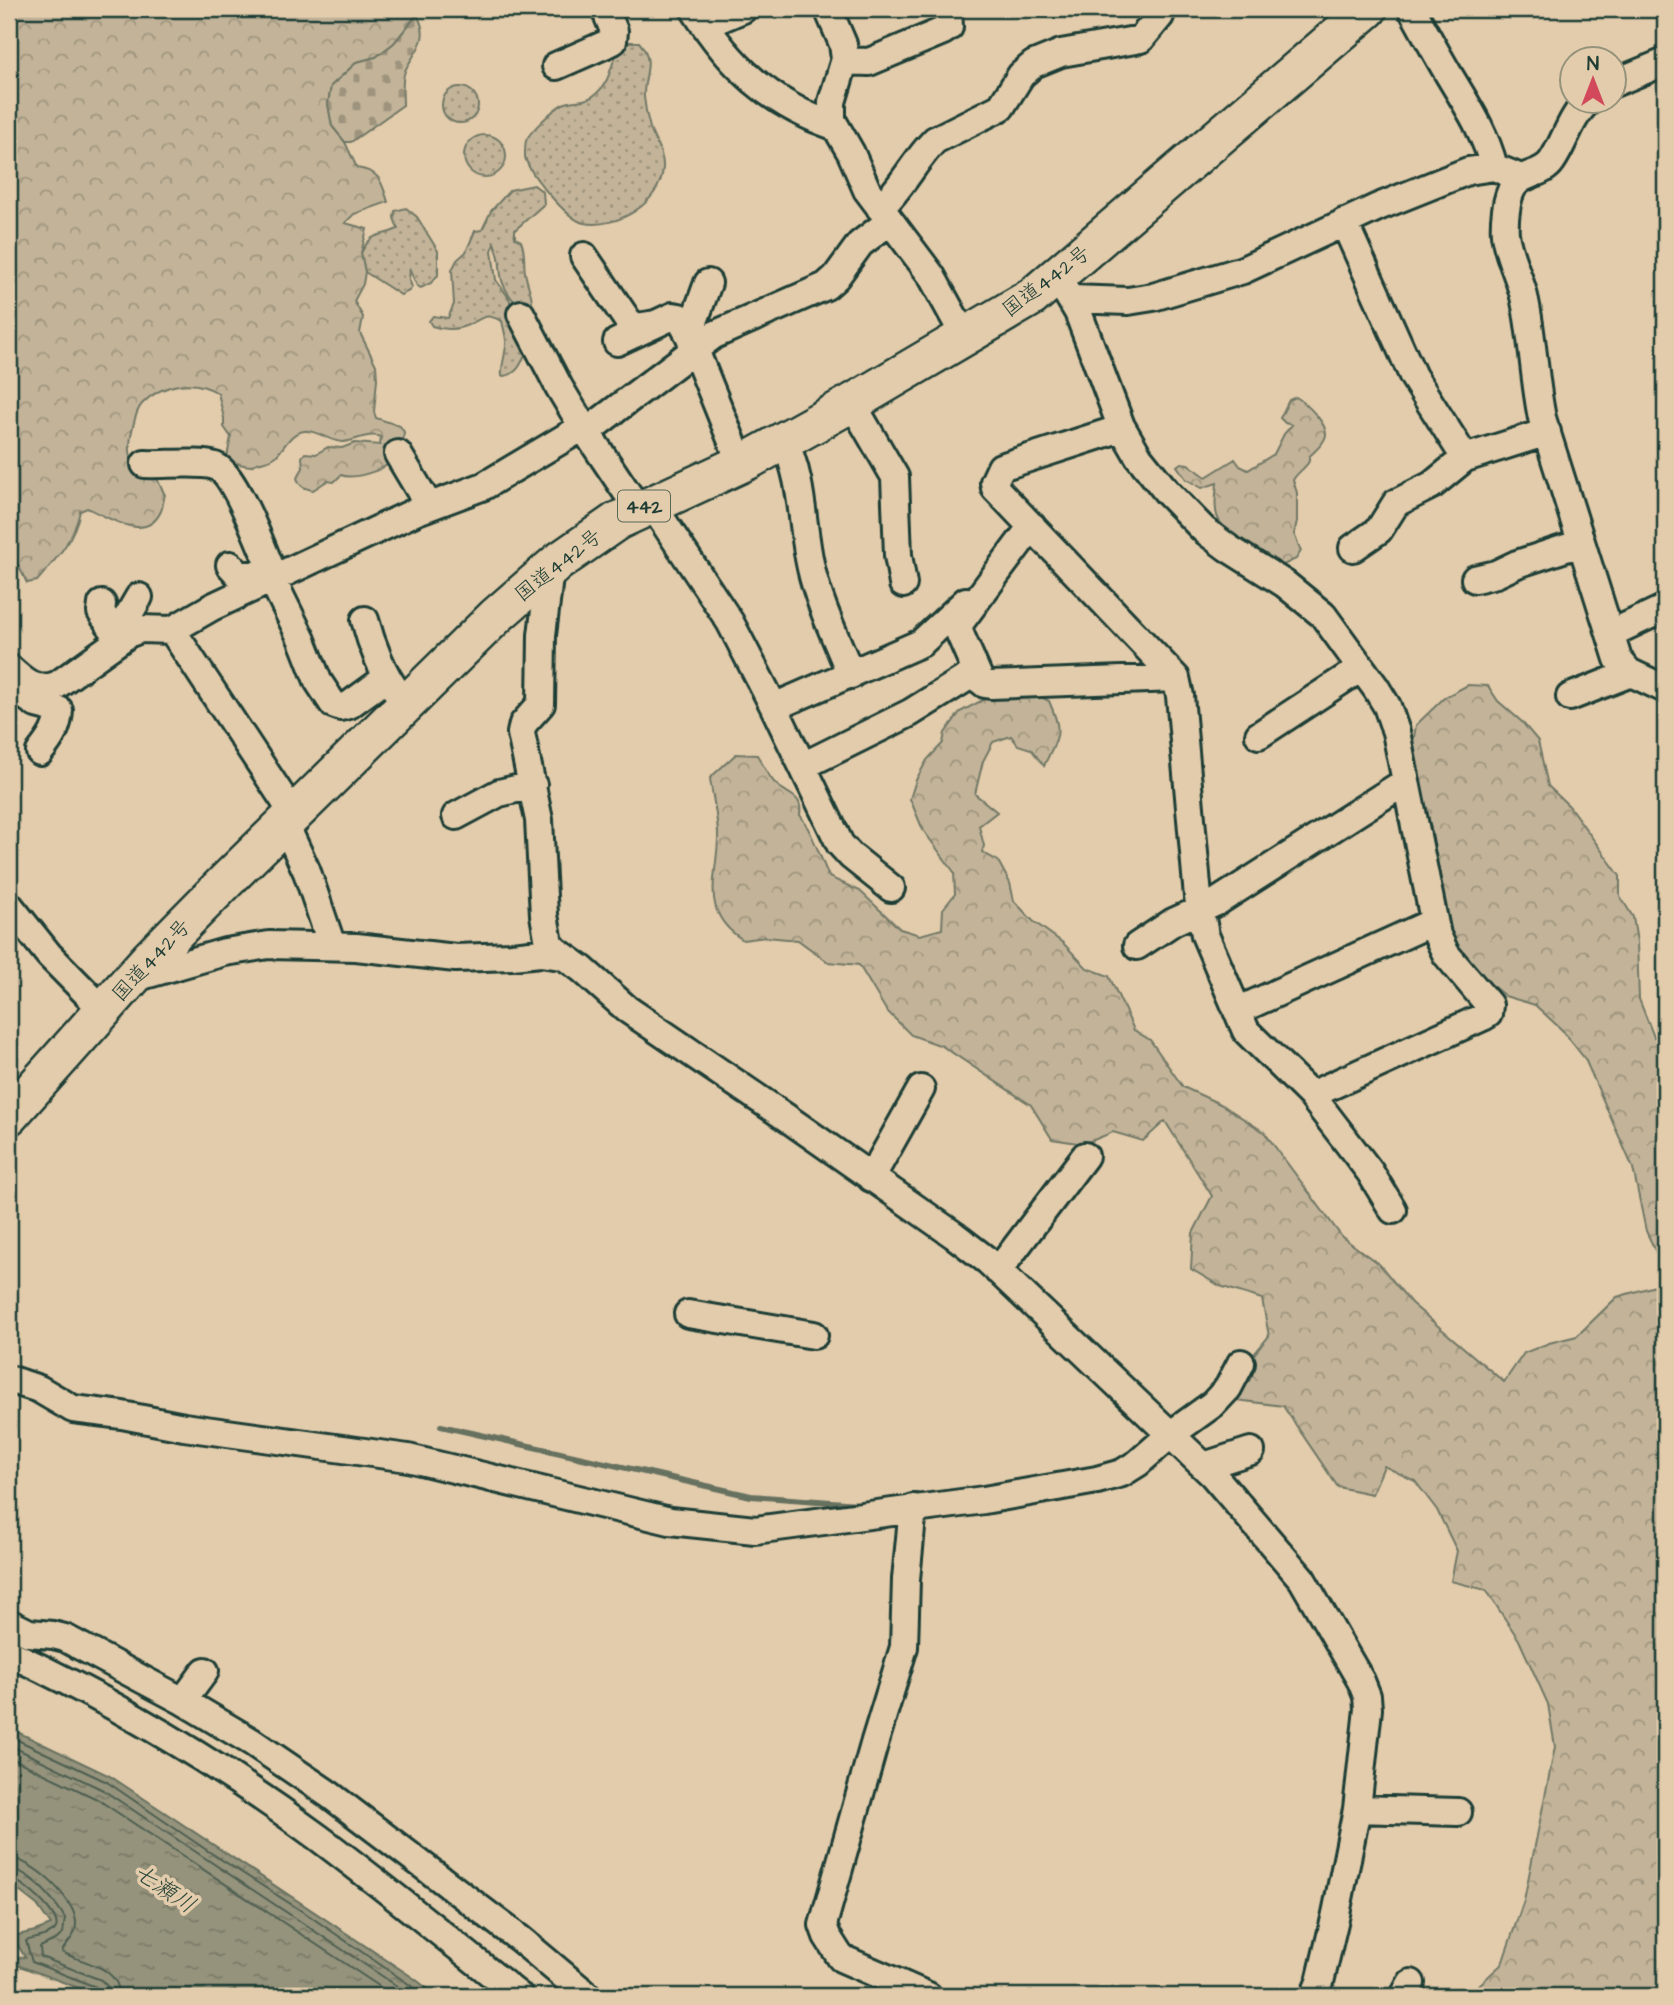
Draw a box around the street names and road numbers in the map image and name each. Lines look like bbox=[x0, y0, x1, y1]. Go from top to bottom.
street label: 国道442号 bbox=[996, 239, 1096, 324]
road number: 442 bbox=[618, 491, 670, 522]
street label: 国道442号 bbox=[509, 522, 608, 609]
street label: 国道442号 bbox=[105, 913, 197, 1008]

